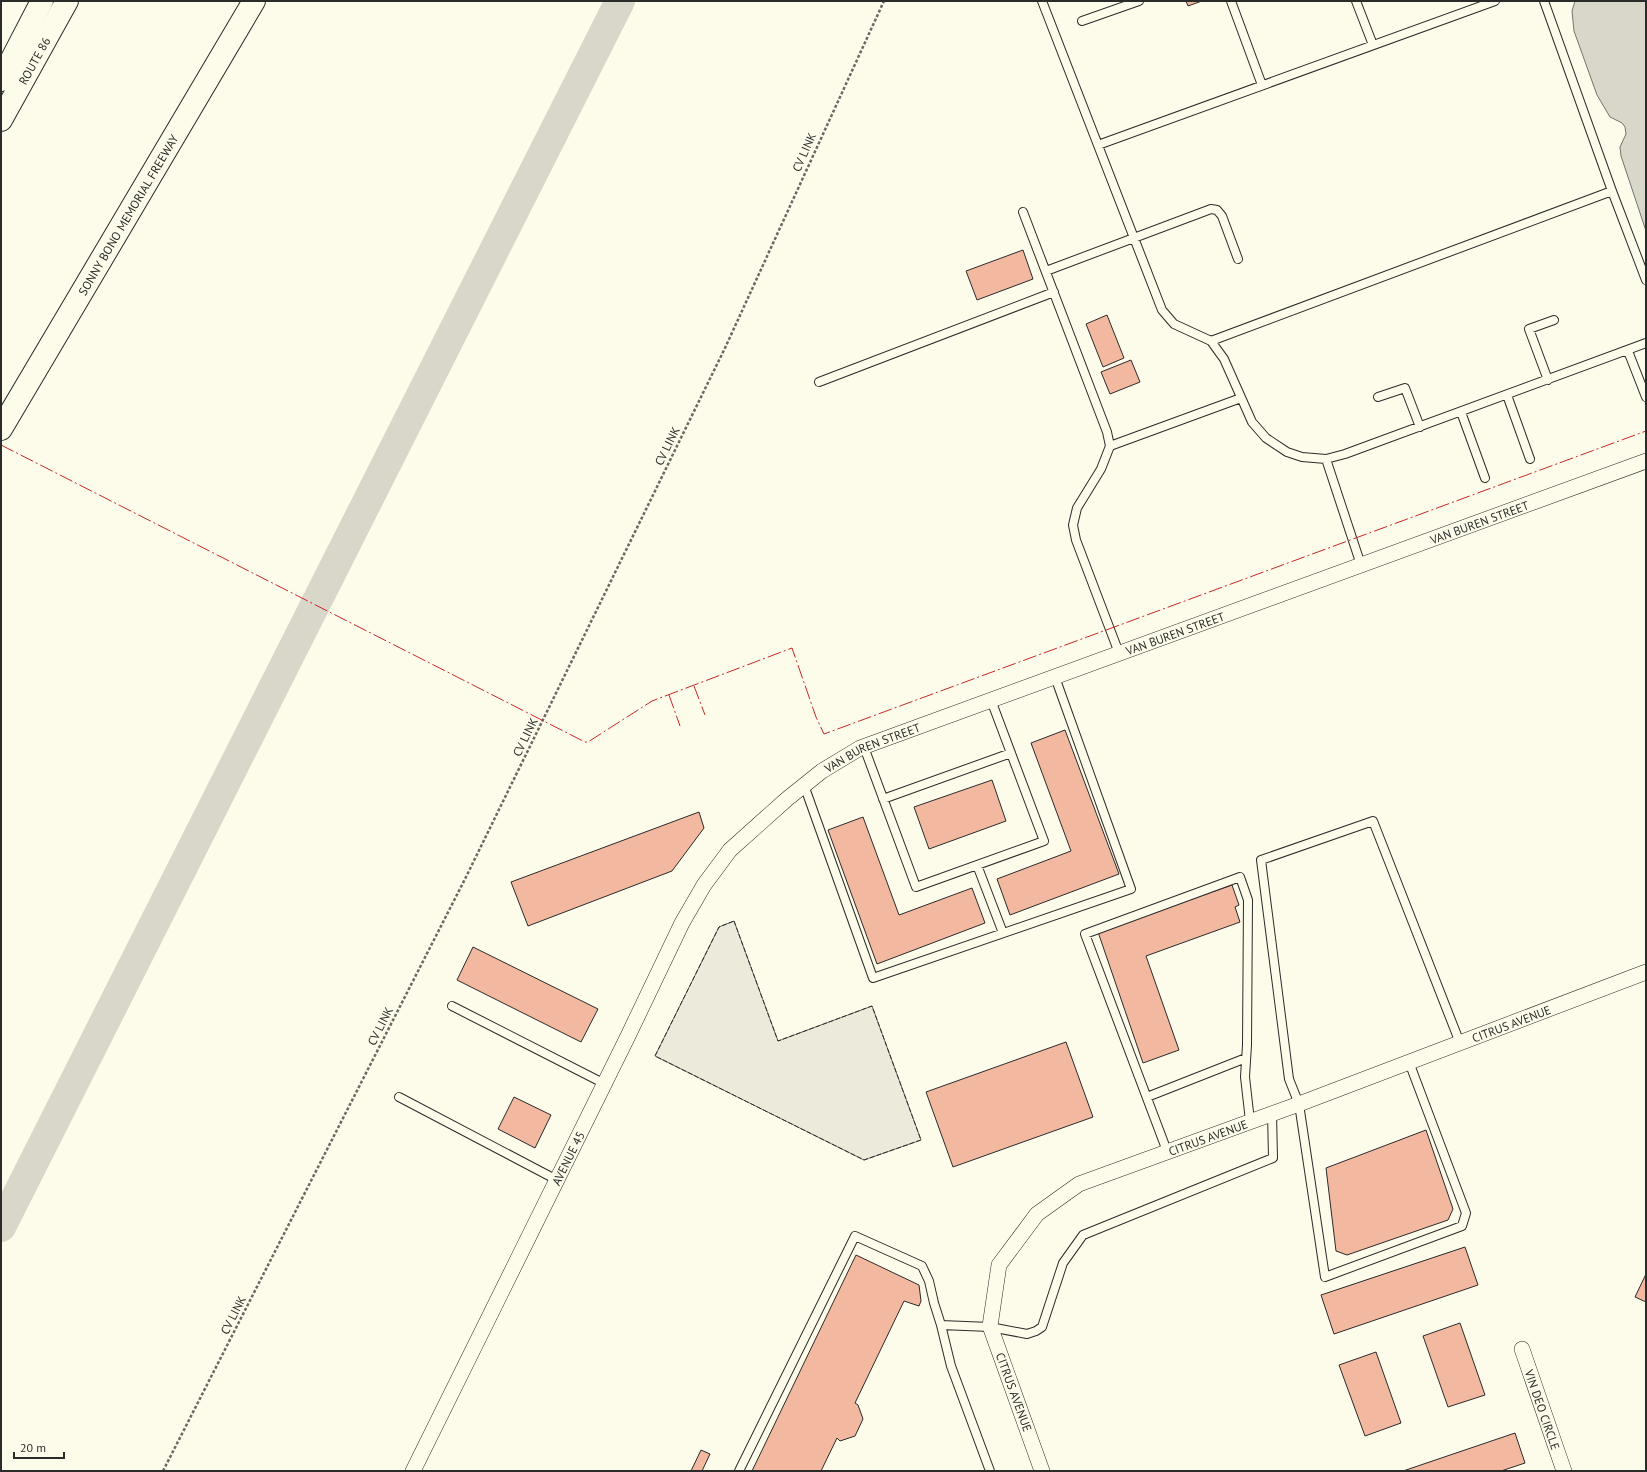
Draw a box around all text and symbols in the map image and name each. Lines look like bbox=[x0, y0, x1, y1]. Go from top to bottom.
street label: ROUTE 86 bbox=[15, 34, 53, 87]
street label: CV LINK bbox=[789, 130, 819, 174]
street label: SONNY BONO MEMORIAL FREEWAY bbox=[74, 131, 181, 298]
street label: CV LINK bbox=[651, 424, 683, 468]
street label: VAN BUREN STREET bbox=[1427, 497, 1531, 547]
street label: VAN BUREN STREET bbox=[1123, 608, 1227, 658]
street label: CV LINK bbox=[509, 715, 541, 759]
street label: VAN BUREN STREET bbox=[820, 719, 922, 776]
street label: CITRUS AVENUE bbox=[1470, 1001, 1553, 1045]
street label: CV LINK bbox=[364, 1004, 396, 1048]
street label: CITRUS AVENUE bbox=[1166, 1116, 1250, 1158]
street label: AVENUE 45 bbox=[548, 1129, 587, 1188]
street label: CV LINK bbox=[217, 1293, 249, 1337]
street label: CITRUS AVENUE bbox=[993, 1350, 1035, 1434]
street label: VIN DEO CIRCLE bbox=[1522, 1366, 1564, 1452]
scale bar bbox=[14, 1434, 64, 1460]
text: 20 m bbox=[20, 1440, 46, 1455]

